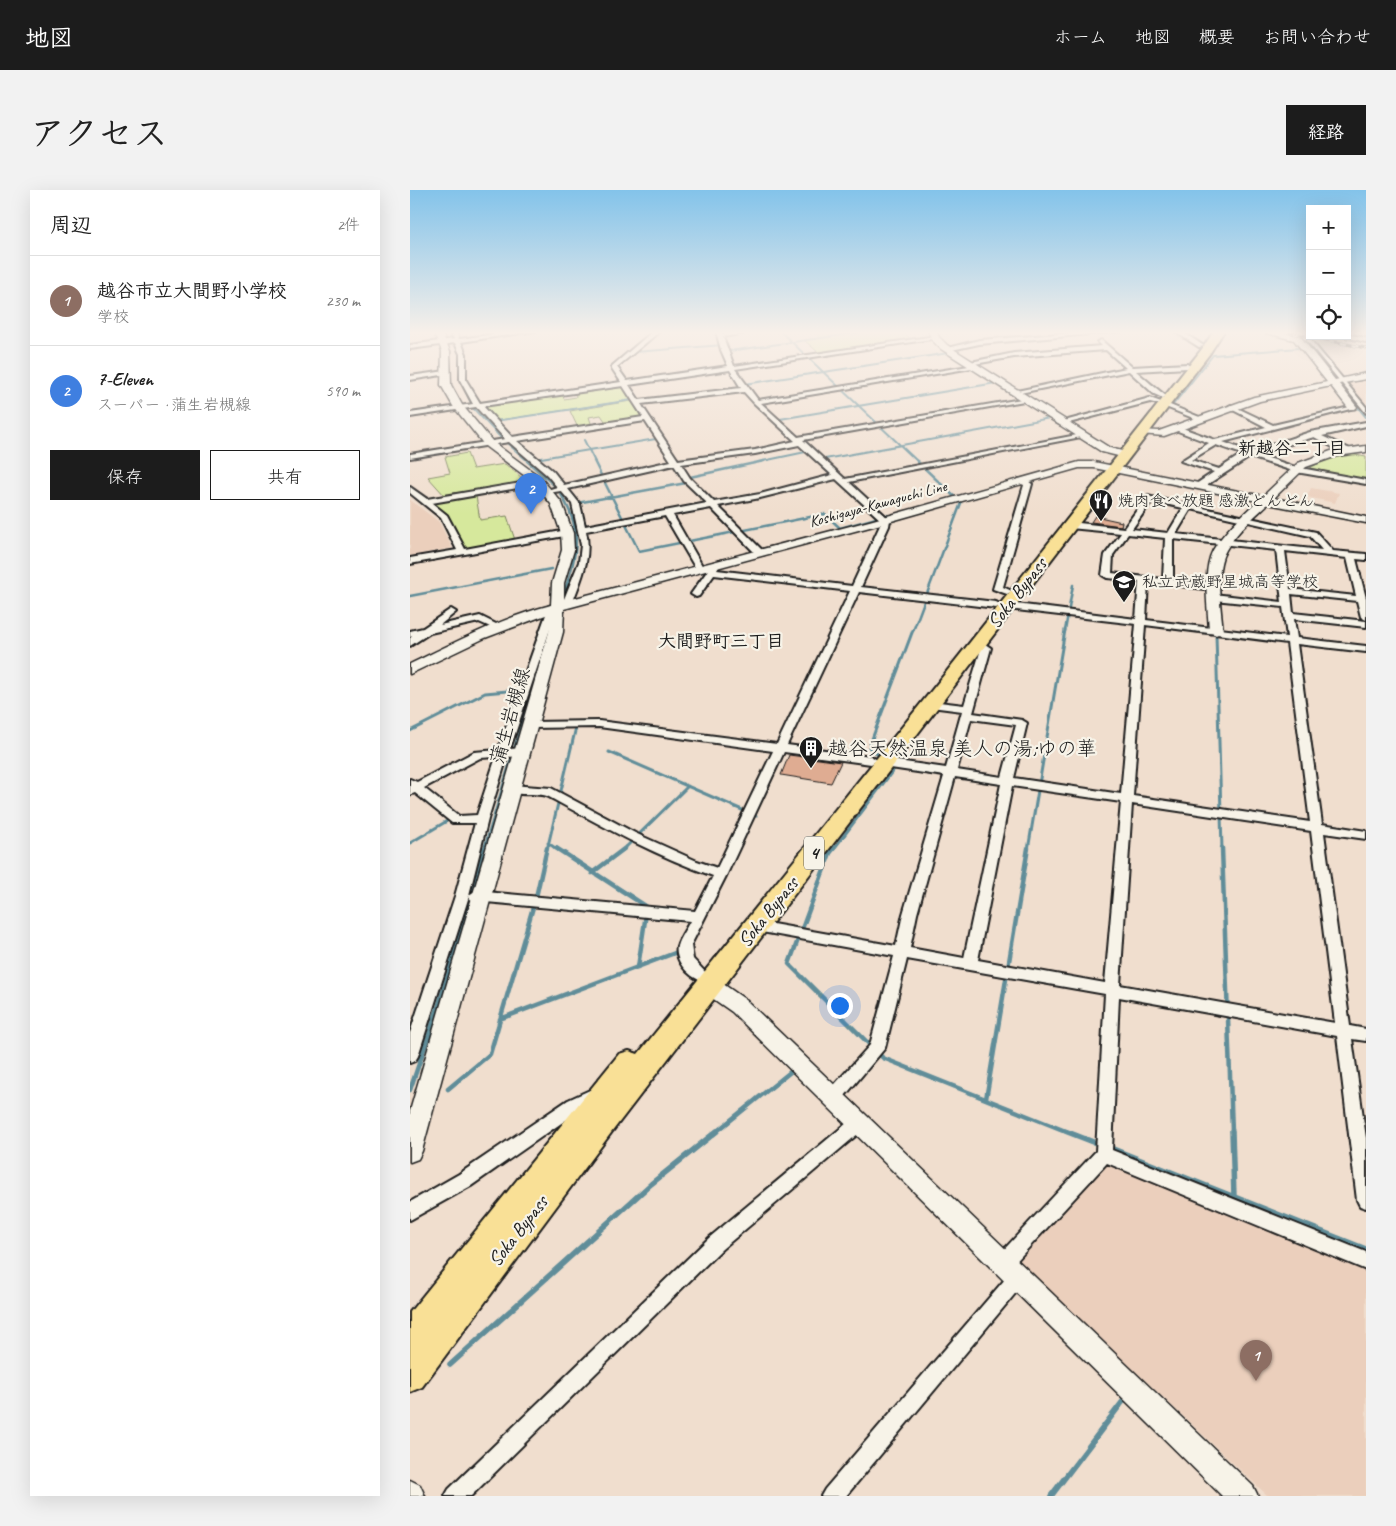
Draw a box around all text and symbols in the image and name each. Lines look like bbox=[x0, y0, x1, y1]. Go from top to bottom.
text: 地図 bbox=[25, 23, 73, 53]
text: ホーム bbox=[1054, 26, 1107, 48]
text: 地図 bbox=[1135, 26, 1171, 48]
text: 概要 bbox=[1199, 26, 1235, 48]
text: お問い合わせ bbox=[1263, 26, 1371, 48]
button: 経路 bbox=[1286, 105, 1366, 155]
text: アクセス bbox=[30, 111, 168, 156]
map controls bbox=[1306, 205, 1351, 340]
button: + bbox=[1306, 205, 1351, 250]
text: 周辺 bbox=[50, 212, 92, 238]
text: 2件 bbox=[337, 215, 360, 235]
button: − bbox=[1306, 250, 1351, 295]
text: 越谷市立大間野小学校 bbox=[97, 279, 287, 303]
text: 1 bbox=[62, 291, 70, 311]
text: 230 m bbox=[326, 291, 360, 311]
button: locate bbox=[1306, 295, 1351, 340]
text: 学校 bbox=[97, 307, 129, 327]
text: 7-Eleven bbox=[97, 367, 153, 391]
text: 2 bbox=[62, 381, 70, 401]
text: 590 m bbox=[326, 381, 360, 401]
text: スーパー · 蒲生岩槻線 bbox=[97, 395, 251, 415]
district label: 新越谷二丁目 bbox=[1238, 437, 1346, 459]
button: 保存 bbox=[50, 450, 200, 500]
button: 共有 bbox=[210, 450, 360, 500]
pin: 2 bbox=[515, 473, 547, 514]
street label: Koshigaya-Kawaguchi Line bbox=[807, 476, 951, 532]
restaurant icon: 焼肉食べ放題 感激どんどん bbox=[1088, 488, 1114, 522]
place label: 焼肉食べ放題 感激どんどん bbox=[1118, 491, 1315, 511]
street label: Soka Bypass bbox=[982, 551, 1054, 633]
school or university icon: 私立武蔵野星城高等学校 bbox=[1111, 569, 1137, 603]
place label: 私立武蔵野星城高等学校 bbox=[1142, 572, 1318, 592]
district label: 大間野町三丁目 bbox=[658, 630, 784, 652]
street label: 蒲生岩槻線 bbox=[484, 664, 536, 768]
building icon: 越谷天然温泉 美人の湯;ゆの華 bbox=[798, 735, 824, 769]
place label: 越谷天然温泉 美人の湯;ゆの華 bbox=[828, 736, 1097, 761]
road number: 4 bbox=[804, 836, 824, 870]
street label: Soka Bypass bbox=[732, 870, 805, 952]
your location bbox=[827, 993, 853, 1019]
street label: Soka Bypass bbox=[483, 1189, 555, 1271]
pin: 1 bbox=[1240, 1340, 1272, 1381]

